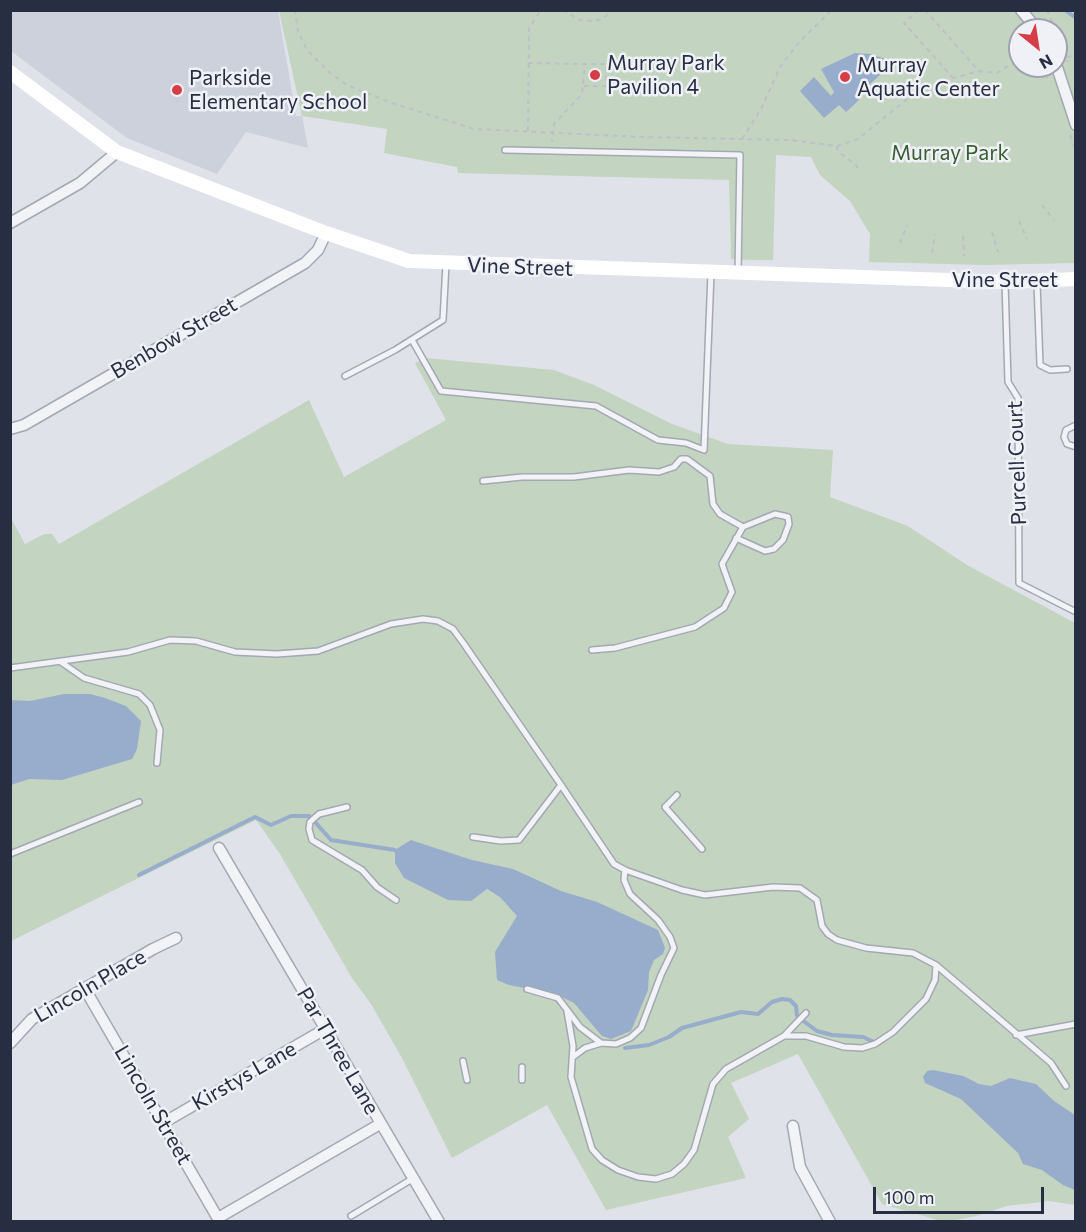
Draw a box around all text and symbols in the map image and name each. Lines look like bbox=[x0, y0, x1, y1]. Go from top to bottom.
north arrow bbox=[1008, 18, 1068, 78]
place label: Murray Park Pavilion 4 bbox=[607, 50, 725, 100]
text: N bbox=[1036, 51, 1056, 74]
place label: Murray Aquatic Center bbox=[857, 52, 1000, 102]
place label: Parkside Elementary School bbox=[189, 65, 367, 115]
marker: Murray Park Pavilion 4 bbox=[588, 68, 602, 82]
marker: Murray Aquatic Center bbox=[838, 70, 852, 84]
marker: Parkside Elementary School bbox=[170, 83, 184, 97]
park label: Murray Park bbox=[891, 140, 1009, 166]
street label: Vine Street bbox=[466, 253, 574, 281]
street label: Vine Street bbox=[952, 267, 1058, 293]
street label: Benbow Street bbox=[106, 292, 242, 384]
street label: Purcell Court bbox=[1002, 400, 1032, 526]
street label: Lincoln Place bbox=[30, 944, 150, 1028]
street label: Par Three Lane bbox=[291, 983, 385, 1119]
street label: Kirstys Lane bbox=[187, 1036, 301, 1116]
street label: Lincoln Street bbox=[109, 1041, 197, 1169]
scale bar bbox=[876, 1175, 1047, 1213]
text: 100 m bbox=[884, 1186, 934, 1208]

